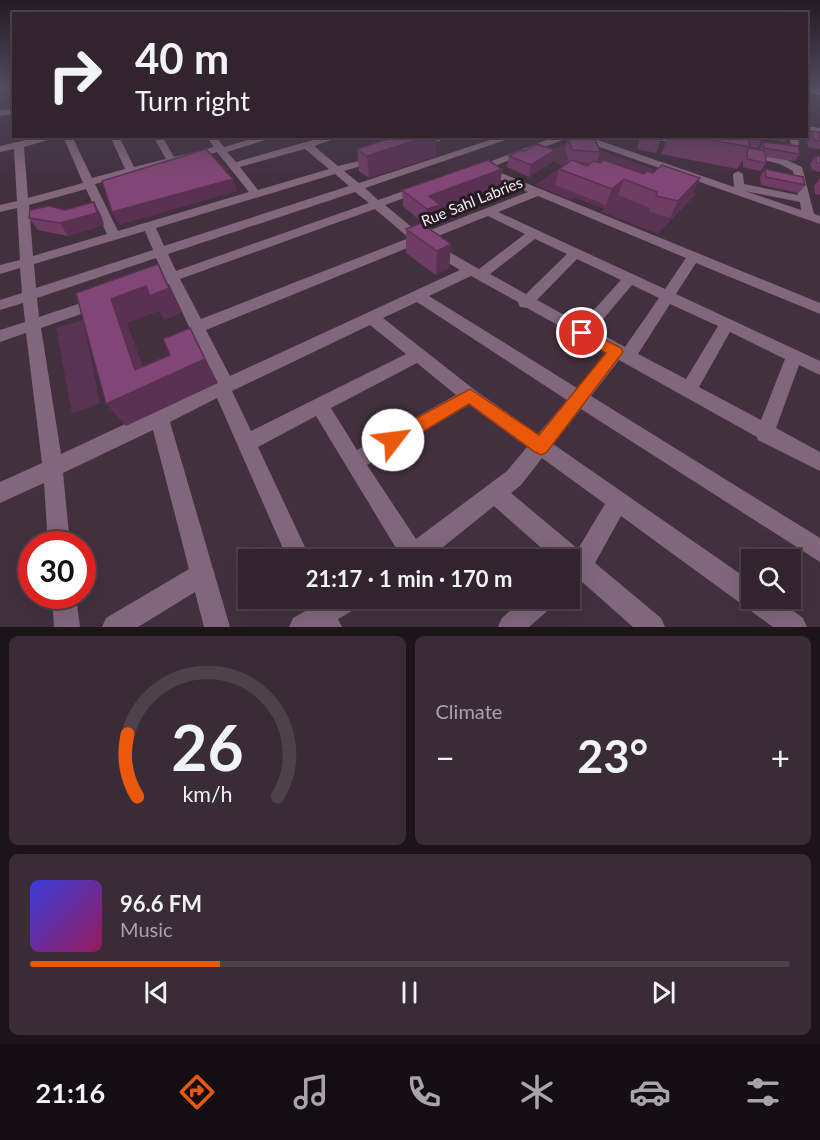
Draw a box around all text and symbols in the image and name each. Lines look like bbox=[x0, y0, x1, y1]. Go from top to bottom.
text: 40 m bbox=[135, 33, 229, 83]
icon: right bbox=[36, 36, 114, 114]
text: Turn right bbox=[135, 84, 250, 117]
street label: Rue Sahl Labries bbox=[418, 173, 525, 230]
pin bbox=[556, 307, 607, 358]
icon: arrive bbox=[565, 316, 598, 349]
position arrow bbox=[361, 408, 425, 472]
speed limit sign: 30 bbox=[18, 531, 96, 609]
map controls bbox=[741, 549, 801, 609]
button: search bbox=[741, 549, 801, 609]
text: 21:17 · 1 min · 170 m bbox=[306, 565, 512, 592]
text: Climate bbox=[436, 699, 502, 723]
text: 26 bbox=[171, 709, 243, 784]
text: 23° bbox=[577, 729, 648, 783]
text: − bbox=[436, 737, 455, 777]
text: + bbox=[771, 737, 790, 777]
text: km/h bbox=[182, 782, 232, 808]
text: 96.6 FM bbox=[120, 890, 202, 917]
text: Music bbox=[120, 917, 173, 941]
icon: previous bbox=[140, 976, 173, 1009]
icon: pause bbox=[393, 976, 426, 1009]
icon: next bbox=[647, 976, 680, 1009]
icon: directions bbox=[176, 1071, 218, 1113]
icon: music bbox=[290, 1071, 332, 1113]
icon: phone bbox=[403, 1071, 445, 1113]
icon: climate bbox=[516, 1071, 558, 1113]
icon: car bbox=[629, 1071, 671, 1113]
icon: filters bbox=[742, 1071, 784, 1113]
text: 21:16 bbox=[36, 1076, 105, 1109]

